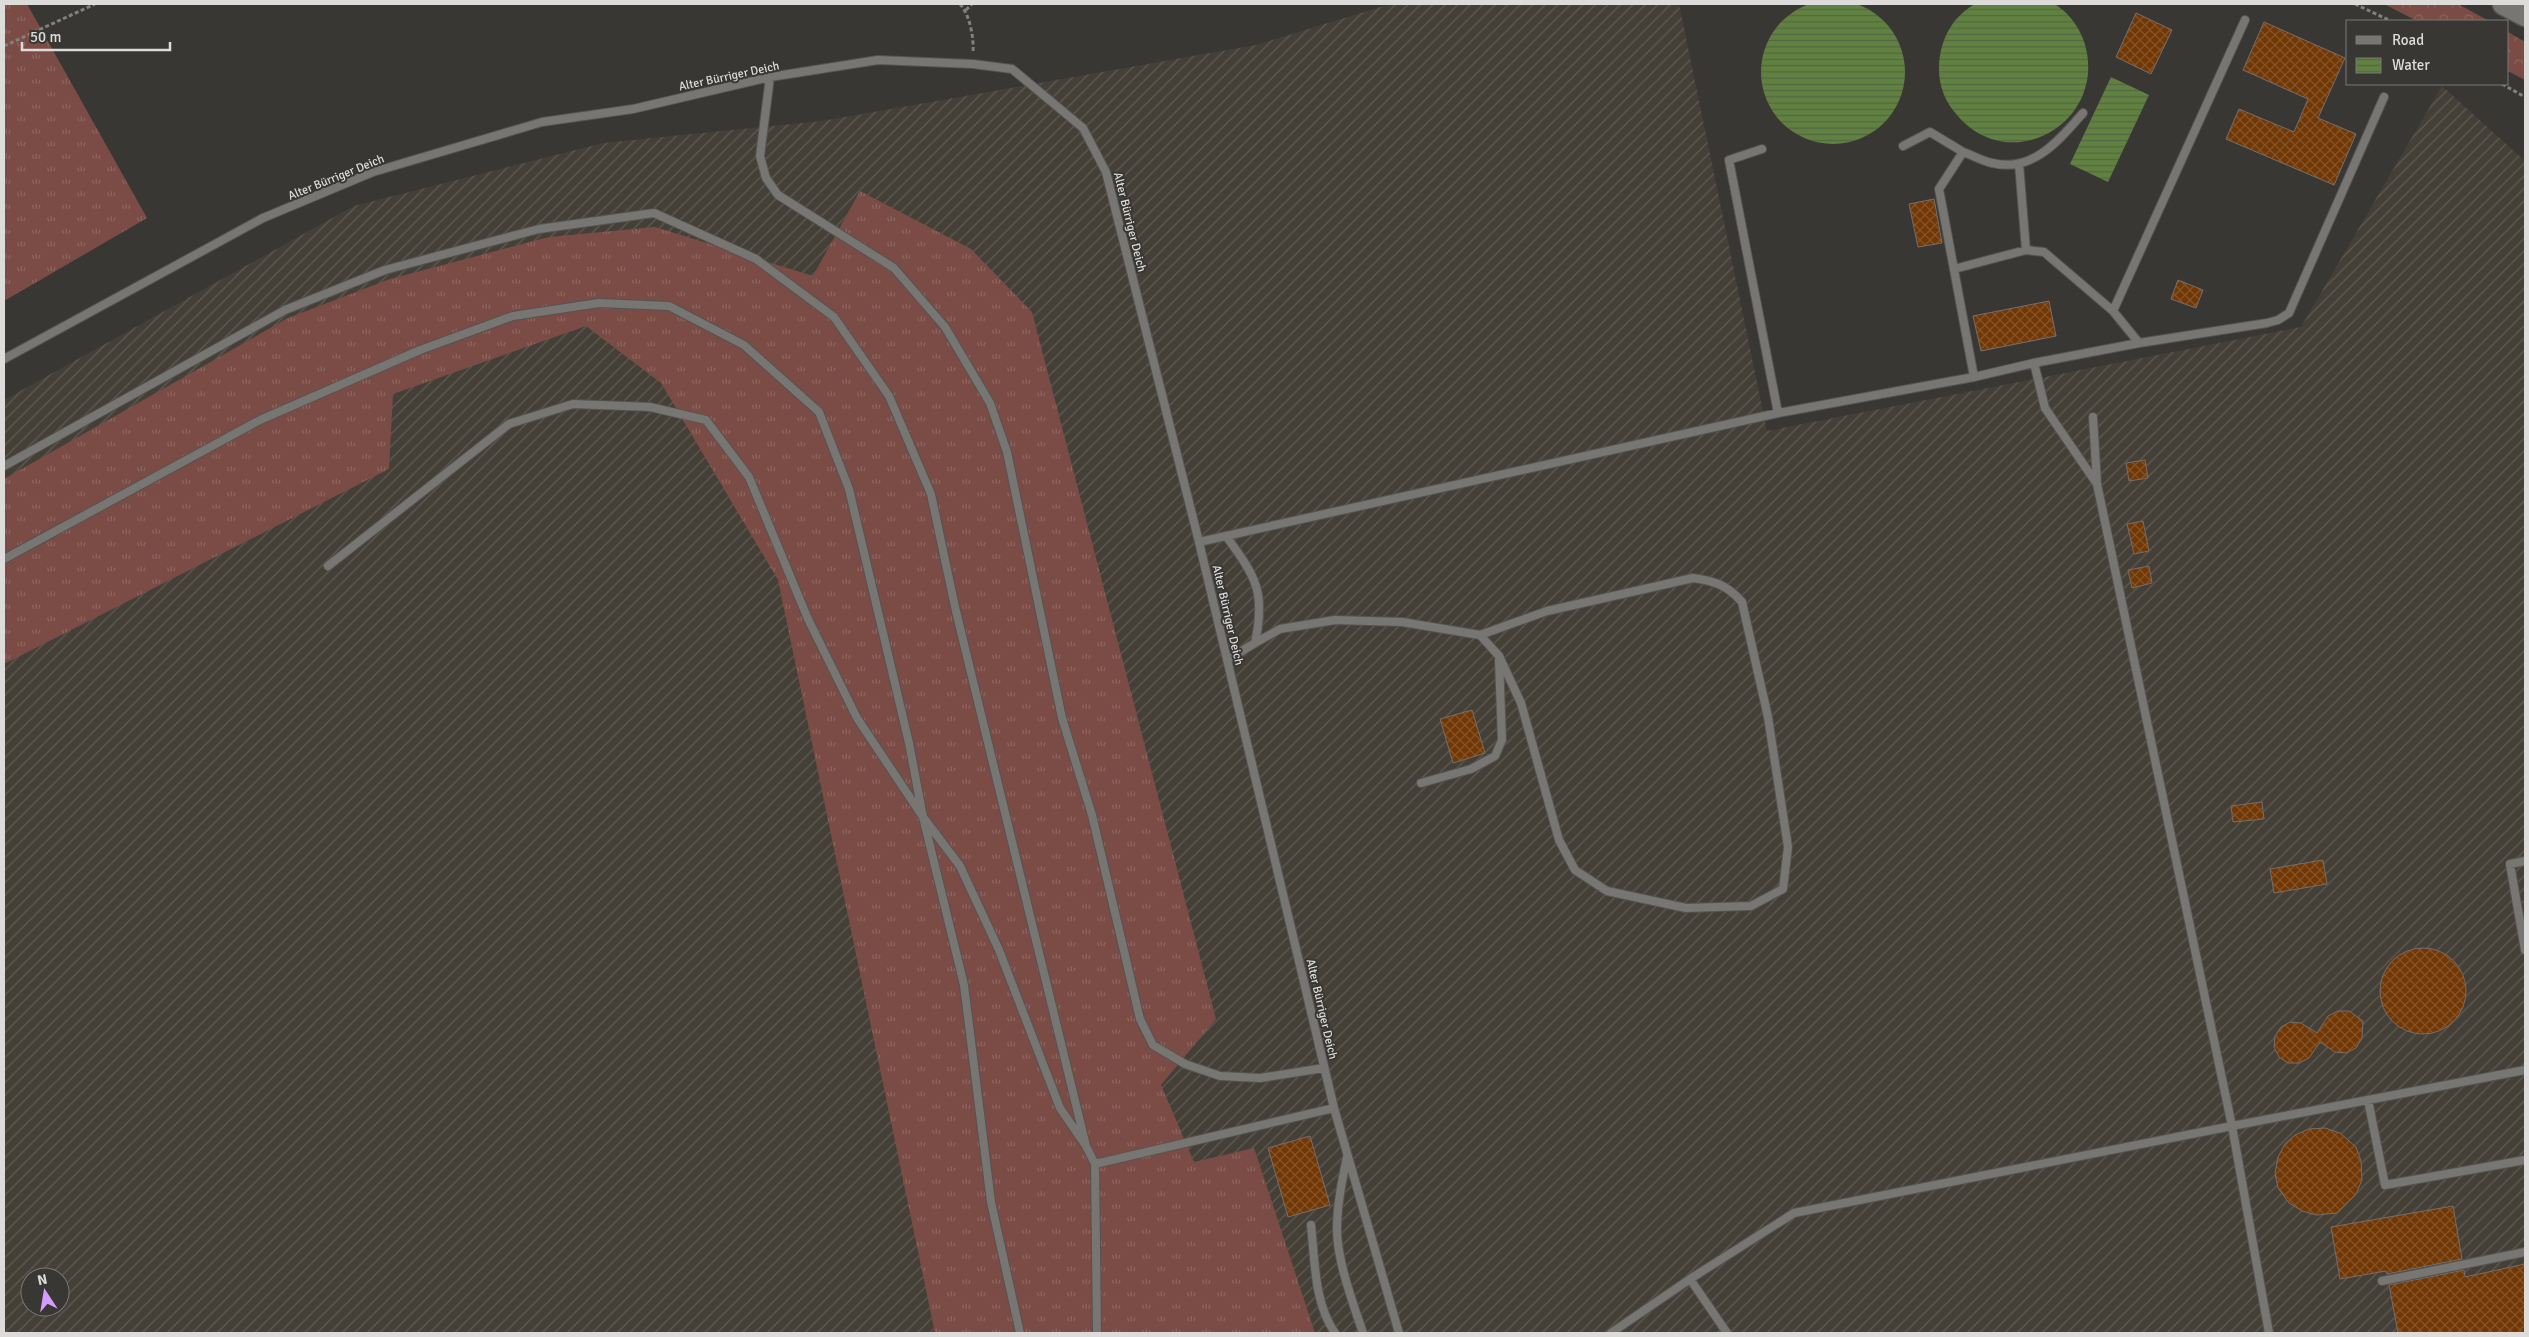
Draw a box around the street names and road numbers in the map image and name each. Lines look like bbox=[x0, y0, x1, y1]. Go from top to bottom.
street label: Alter Bürriger Deich bbox=[677, 59, 781, 94]
street label: Alter Bürriger Deich bbox=[286, 151, 386, 204]
street label: Alter Bürriger Deich bbox=[1110, 171, 1149, 274]
street label: Alter Bürriger Deich bbox=[1209, 564, 1246, 667]
street label: Alter Bürriger Deich bbox=[1303, 958, 1340, 1061]

